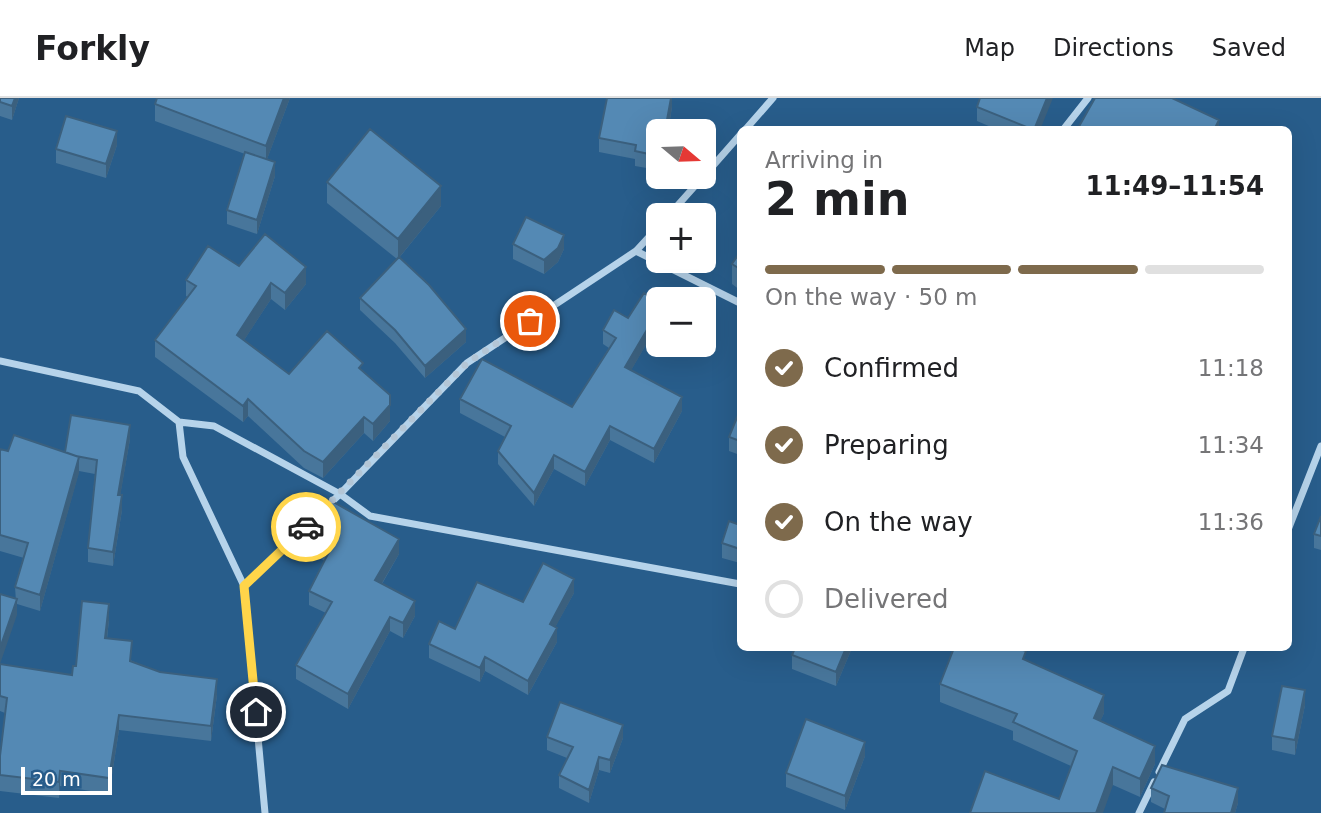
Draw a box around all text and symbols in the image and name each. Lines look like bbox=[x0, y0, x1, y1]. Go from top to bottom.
text: Forkly bbox=[35, 29, 150, 68]
text: Map bbox=[964, 34, 1015, 62]
text: Directions bbox=[1053, 34, 1174, 62]
text: Saved bbox=[1212, 34, 1286, 62]
north arrow bbox=[646, 119, 716, 189]
map controls bbox=[646, 119, 716, 357]
text: Arriving in bbox=[765, 147, 883, 173]
text: 11:49–11:54 bbox=[1085, 171, 1264, 201]
text: 2 min bbox=[765, 172, 909, 226]
button: + bbox=[646, 203, 716, 273]
text: On the way · 50 m bbox=[765, 284, 977, 310]
button: − bbox=[646, 287, 716, 357]
pin bbox=[500, 291, 560, 351]
icon: bag bbox=[511, 302, 549, 340]
icon: check bbox=[765, 349, 803, 387]
text: Confirmed bbox=[824, 353, 959, 383]
text: 11:18 bbox=[1198, 355, 1264, 381]
icon: check bbox=[765, 426, 803, 464]
text: Preparing bbox=[824, 430, 949, 460]
text: 11:34 bbox=[1198, 432, 1264, 458]
courier bbox=[271, 492, 341, 562]
icon: check bbox=[765, 503, 803, 541]
text: On the way bbox=[824, 507, 973, 537]
icon: car bbox=[287, 508, 325, 546]
text: 11:36 bbox=[1198, 509, 1264, 535]
text: Delivered bbox=[824, 584, 948, 614]
pin bbox=[226, 682, 286, 742]
icon: home bbox=[237, 693, 275, 731]
scale bar bbox=[21, 764, 112, 796]
text: 20 m bbox=[32, 768, 81, 790]

